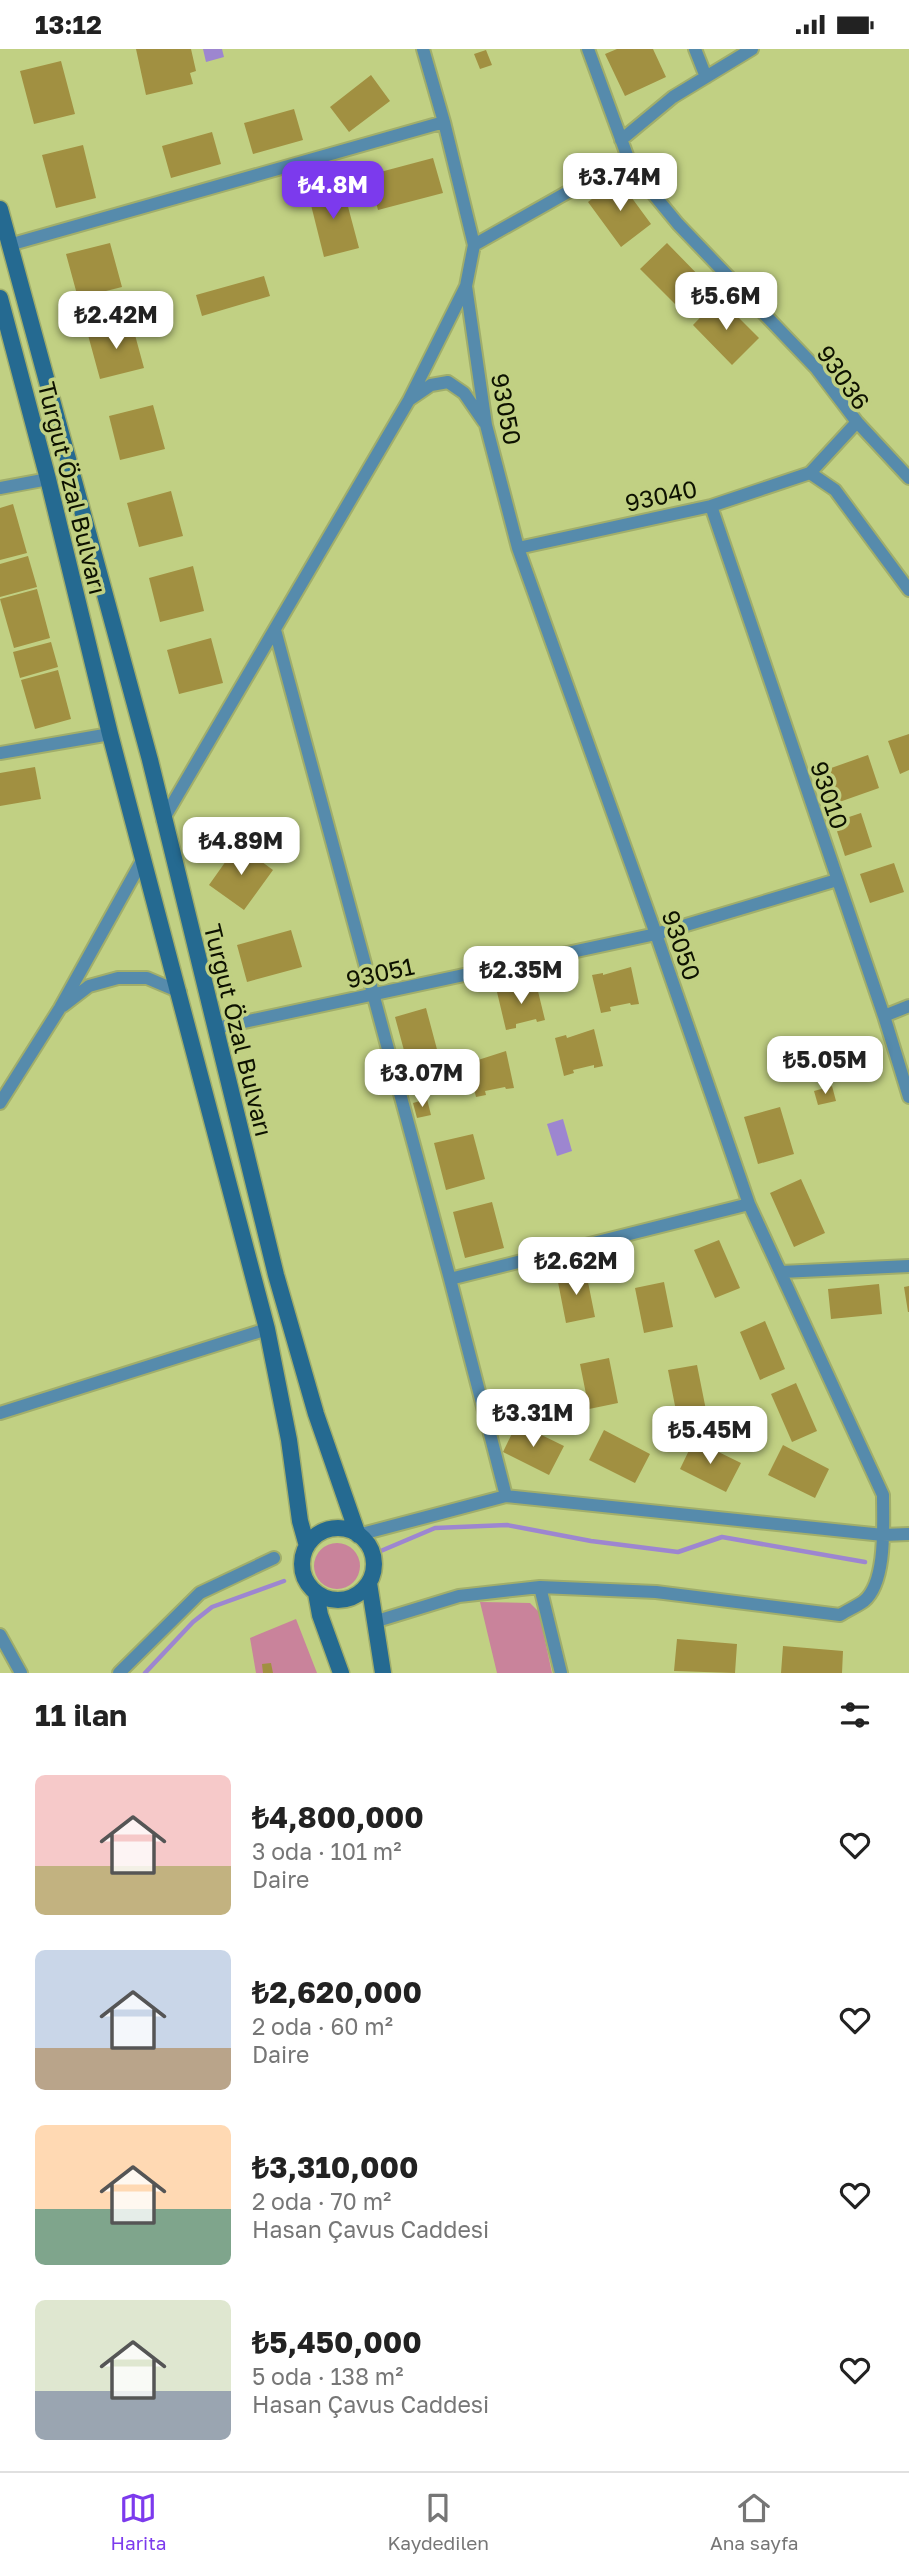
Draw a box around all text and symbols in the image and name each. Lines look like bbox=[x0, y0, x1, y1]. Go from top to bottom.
text: 13:12 bbox=[35, 9, 102, 40]
pin: ₺3.74M bbox=[563, 153, 677, 213]
pin: ₺4.8M bbox=[284, 162, 382, 221]
text: ₺3.74M bbox=[579, 162, 661, 190]
text: ₺4.8M bbox=[298, 170, 368, 198]
pin: ₺5.6M bbox=[677, 273, 775, 332]
text: ₺5.6M bbox=[691, 281, 761, 309]
pin: ₺2.42M bbox=[59, 292, 173, 351]
text: ₺2.42M bbox=[74, 300, 158, 328]
street label: 93036 bbox=[811, 339, 877, 415]
street label: 93050 bbox=[486, 371, 528, 447]
street label: Turgut Özal Bulvarı bbox=[33, 379, 113, 597]
street label: 93040 bbox=[622, 473, 700, 517]
street label: 93010 bbox=[805, 757, 855, 833]
pin: ₺4.89M bbox=[184, 817, 298, 877]
text: ₺4.89M bbox=[199, 826, 283, 854]
street label: 93050 bbox=[657, 906, 707, 984]
street label: Turgut Özal Bulvarı bbox=[199, 921, 279, 1139]
pin: ₺2.35M bbox=[464, 947, 578, 1006]
street label: 93051 bbox=[343, 951, 417, 993]
text: ₺2.35M bbox=[479, 955, 563, 983]
pin: ₺5.05M bbox=[768, 1037, 882, 1096]
text: ₺5.05M bbox=[783, 1045, 867, 1073]
pin: ₺3.07M bbox=[365, 1049, 479, 1109]
text: ₺3.07M bbox=[381, 1058, 463, 1086]
pin: ₺2.62M bbox=[519, 1237, 633, 1297]
text: ₺2.62M bbox=[534, 1246, 618, 1274]
pin: ₺3.31M bbox=[476, 1389, 590, 1449]
text: ₺3.31M bbox=[493, 1398, 573, 1426]
pin: ₺5.45M bbox=[653, 1407, 767, 1466]
text: ₺5.45M bbox=[668, 1415, 752, 1443]
icon: filters bbox=[836, 1696, 874, 1734]
text: 11 ilan bbox=[35, 1697, 127, 1733]
text: ₺4,800,000 bbox=[252, 1799, 424, 1835]
icon: home bbox=[91, 1803, 175, 1887]
icon: heart bbox=[836, 1826, 874, 1864]
text: 3 oda · 101 m² bbox=[252, 1837, 402, 1865]
text: Daire bbox=[252, 1865, 309, 1893]
text: ₺2,620,000 bbox=[252, 1974, 422, 2010]
icon: home bbox=[91, 1978, 175, 2062]
icon: heart bbox=[836, 2001, 874, 2039]
text: 2 oda · 60 m² bbox=[252, 2012, 393, 2040]
text: Daire bbox=[252, 2040, 309, 2068]
text: ₺3,310,000 bbox=[252, 2149, 418, 2185]
icon: home bbox=[91, 2153, 175, 2237]
icon: heart bbox=[836, 2176, 874, 2214]
text: 2 oda · 70 m² bbox=[252, 2187, 391, 2215]
text: Hasan Çavus Caddesi bbox=[252, 2215, 489, 2243]
text: ₺5,450,000 bbox=[252, 2324, 422, 2360]
icon: home bbox=[91, 2328, 175, 2412]
icon: heart bbox=[836, 2351, 874, 2389]
text: 5 oda · 138 m² bbox=[252, 2362, 403, 2390]
text: Hasan Çavus Caddesi bbox=[252, 2390, 489, 2418]
tab: Harita bbox=[110, 2489, 166, 2554]
tab: Kaydedilen bbox=[387, 2489, 489, 2554]
tab: Ana sayfa bbox=[710, 2489, 799, 2554]

